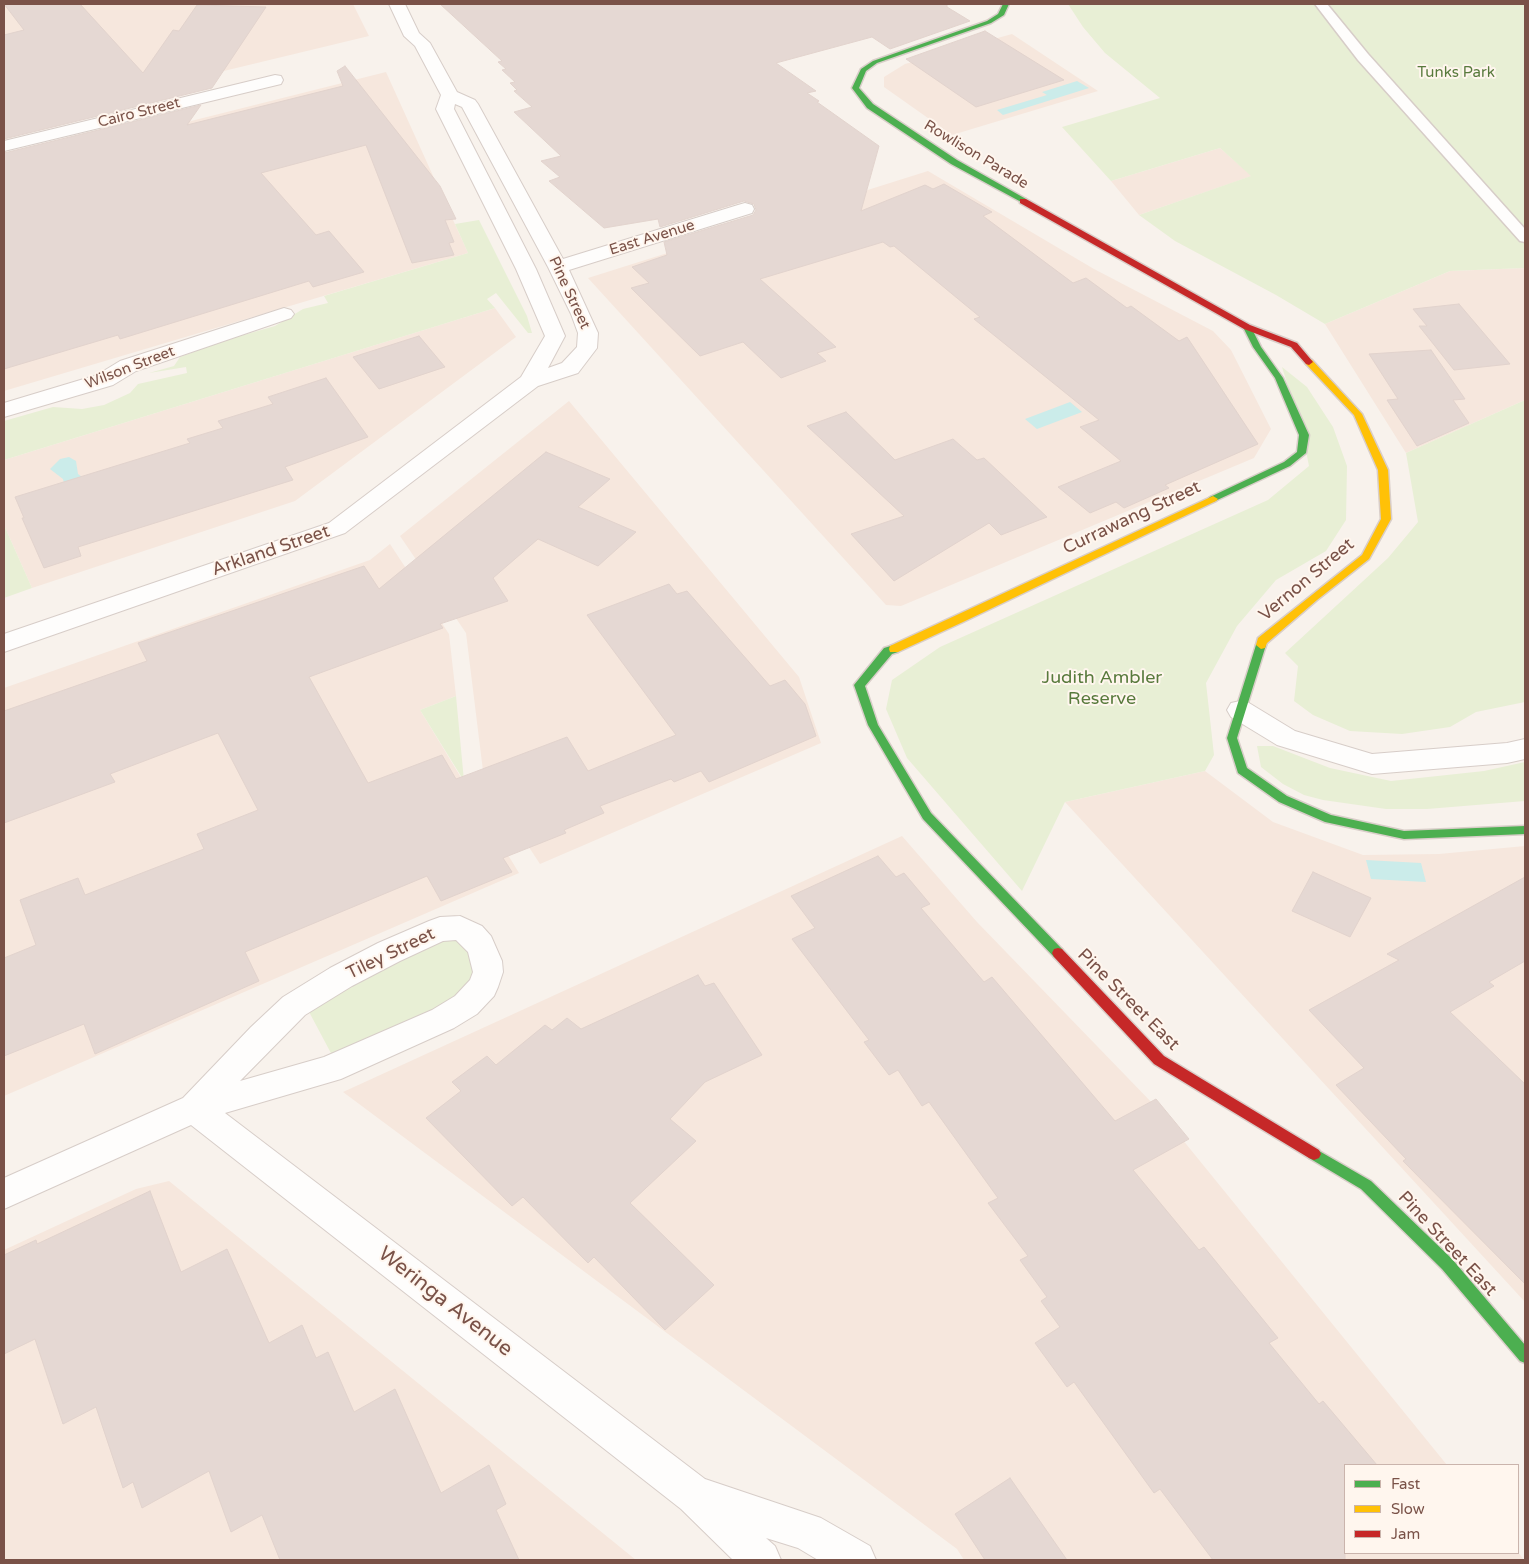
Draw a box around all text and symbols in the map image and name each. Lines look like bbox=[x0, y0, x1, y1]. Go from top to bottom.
park label: Tunks Park bbox=[1417, 64, 1495, 82]
street label: Cairo Street bbox=[96, 94, 182, 132]
street label: Rowlison Parade bbox=[921, 117, 1031, 193]
street label: East Avenue bbox=[607, 216, 697, 260]
street label: Pine Street bbox=[544, 254, 594, 332]
street label: Wilson Street bbox=[83, 343, 177, 393]
street label: Currawang Street bbox=[1060, 477, 1204, 559]
street label: Arkland Street bbox=[209, 521, 333, 581]
street label: Vernon Street bbox=[1255, 534, 1359, 626]
park label: Judith Ambler Reserve bbox=[1042, 667, 1162, 710]
street label: Tiley Street bbox=[343, 923, 439, 985]
street label: Pine Street East bbox=[1073, 945, 1183, 1055]
street label: Pine Street East bbox=[1393, 1187, 1501, 1301]
street label: Weringa Avenue bbox=[373, 1242, 517, 1362]
legend bbox=[1344, 1464, 1519, 1554]
text: Fast bbox=[1391, 1475, 1420, 1493]
text: Slow bbox=[1391, 1500, 1425, 1518]
text: Jam bbox=[1391, 1525, 1420, 1543]

